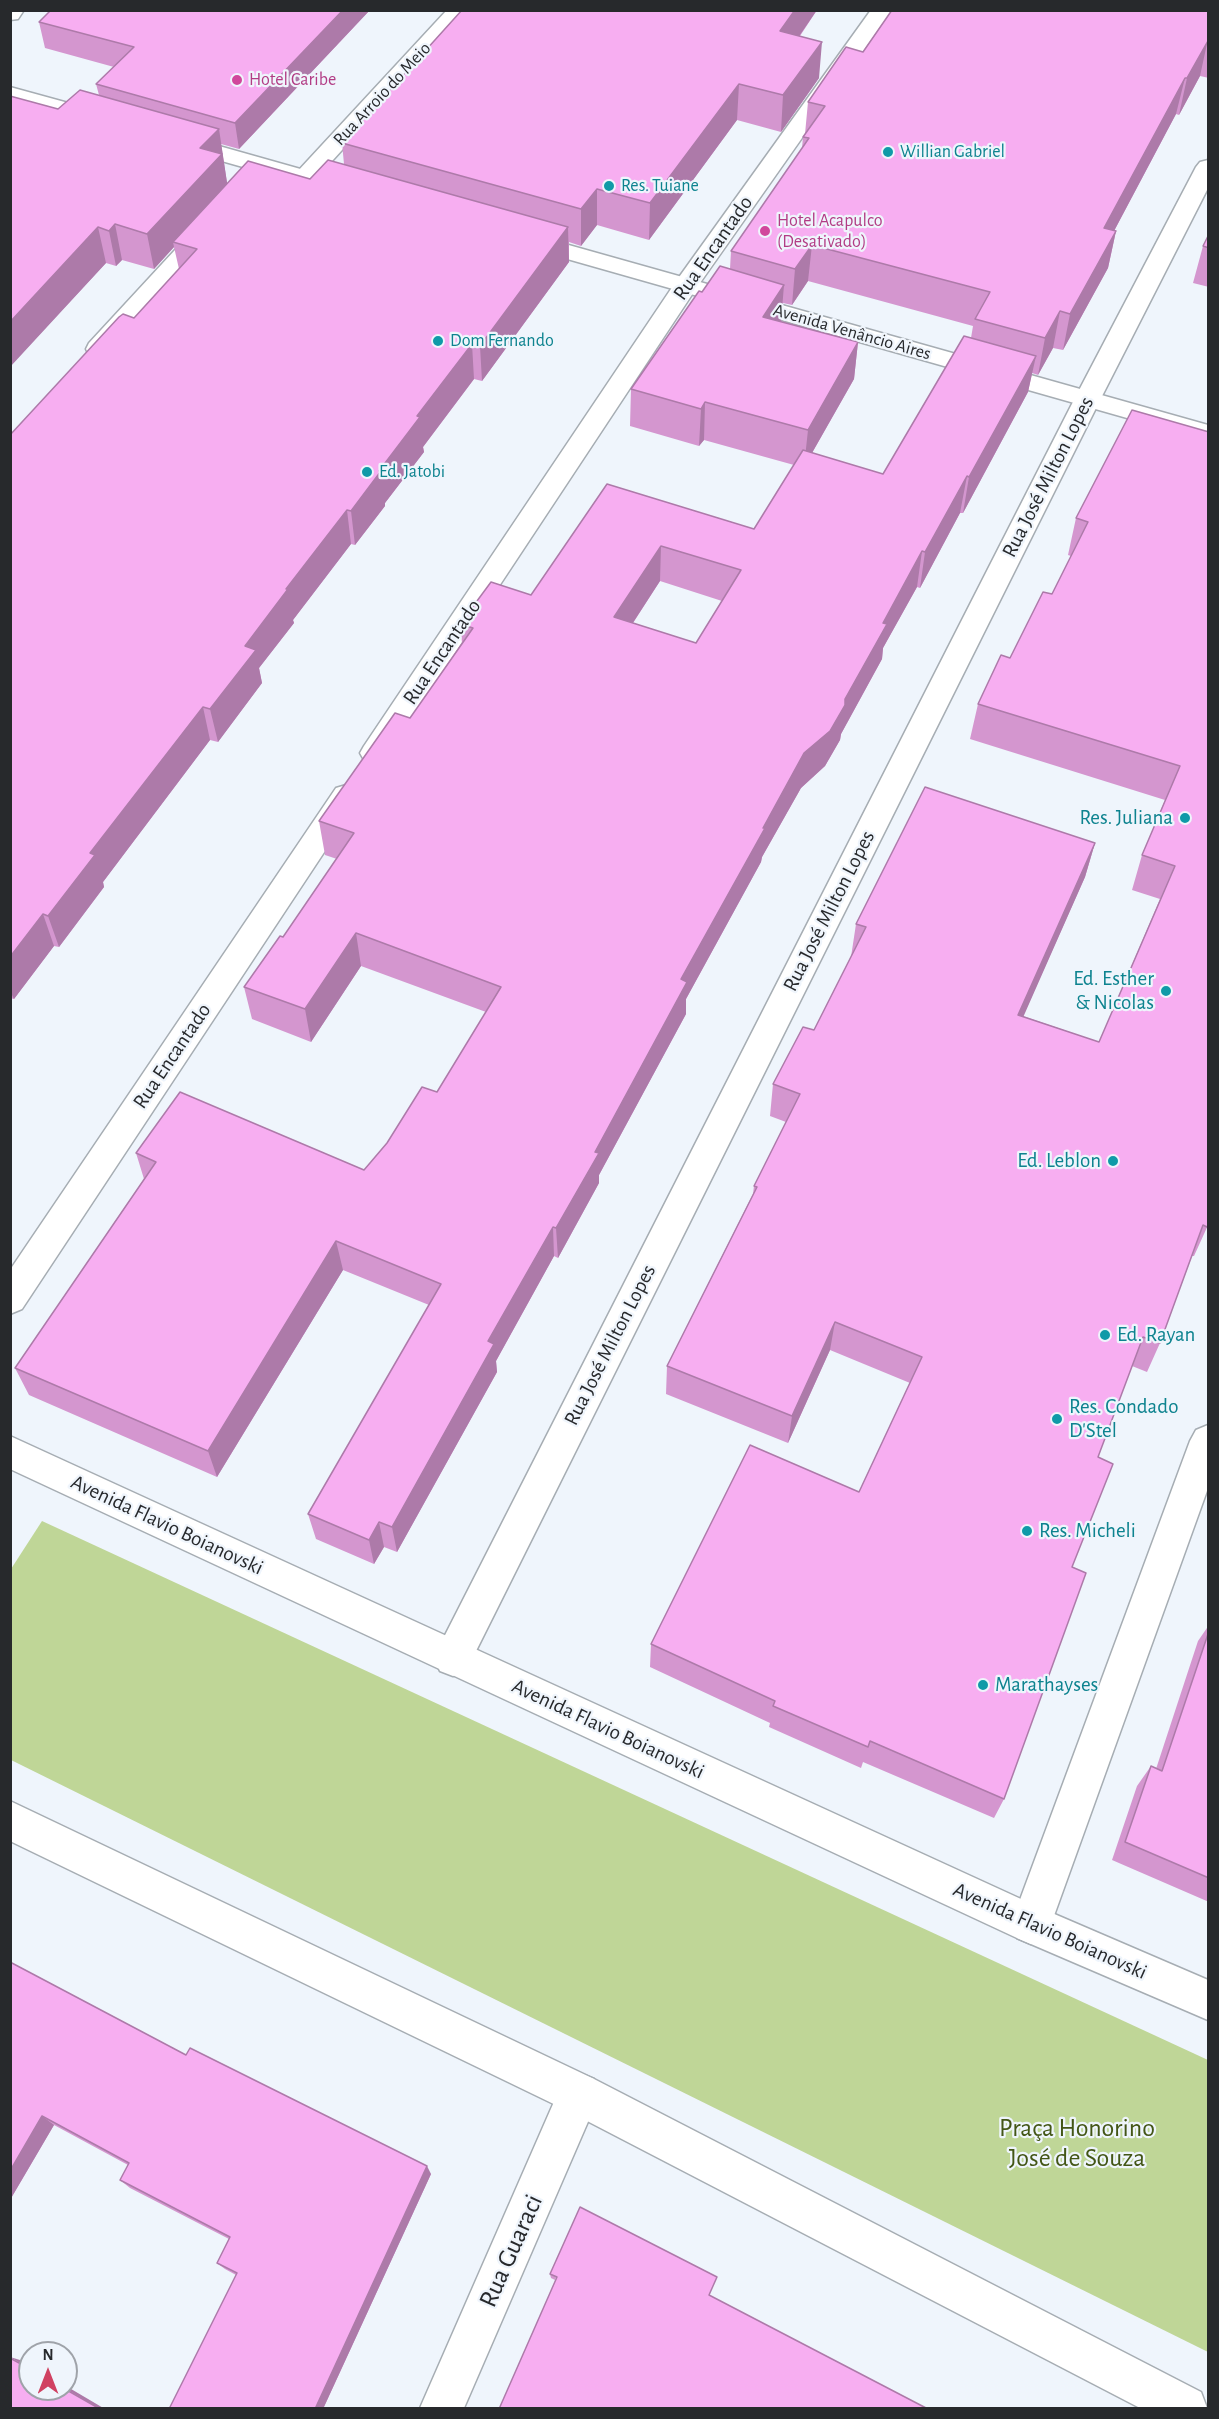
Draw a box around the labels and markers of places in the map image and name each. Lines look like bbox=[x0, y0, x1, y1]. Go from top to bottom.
place label: Hotel Caribe bbox=[249, 69, 336, 91]
marker: Hotel Caribe bbox=[230, 73, 244, 87]
place label: Willian Gabriel bbox=[900, 141, 1005, 163]
marker: Willian Gabriel bbox=[881, 145, 895, 159]
place label: Res. Tuiane bbox=[621, 175, 699, 197]
marker: Res. Tuiane bbox=[602, 179, 616, 193]
place label: Hotel Acapulco (Desativado) bbox=[777, 210, 883, 252]
marker: Hotel Acapulco (Desativado) bbox=[758, 224, 772, 238]
place label: Dom Fernando bbox=[450, 330, 554, 352]
marker: Dom Fernando bbox=[431, 334, 445, 348]
place label: Ed. Jatobi bbox=[379, 461, 445, 483]
marker: Ed. Jatobi bbox=[360, 465, 374, 479]
place label: Res. Juliana bbox=[1079, 805, 1173, 831]
marker: Res. Juliana bbox=[1178, 811, 1192, 825]
place label: Ed. Esther & Nicolas bbox=[1073, 966, 1154, 1016]
marker: Ed. Esther & Nicolas bbox=[1159, 984, 1173, 998]
place label: Ed. Leblon bbox=[1017, 1148, 1101, 1174]
marker: Ed. Leblon bbox=[1106, 1154, 1120, 1168]
place label: Ed. Rayan bbox=[1117, 1322, 1195, 1348]
marker: Ed. Rayan bbox=[1098, 1328, 1112, 1342]
place label: Res. Condado D'Stel bbox=[1069, 1394, 1178, 1444]
marker: Res. Condado D'Stel bbox=[1050, 1412, 1064, 1426]
place label: Res. Micheli bbox=[1039, 1518, 1136, 1544]
marker: Res. Micheli bbox=[1020, 1524, 1034, 1538]
place label: Marathayses bbox=[995, 1672, 1098, 1698]
marker: Marathayses bbox=[976, 1678, 990, 1692]

